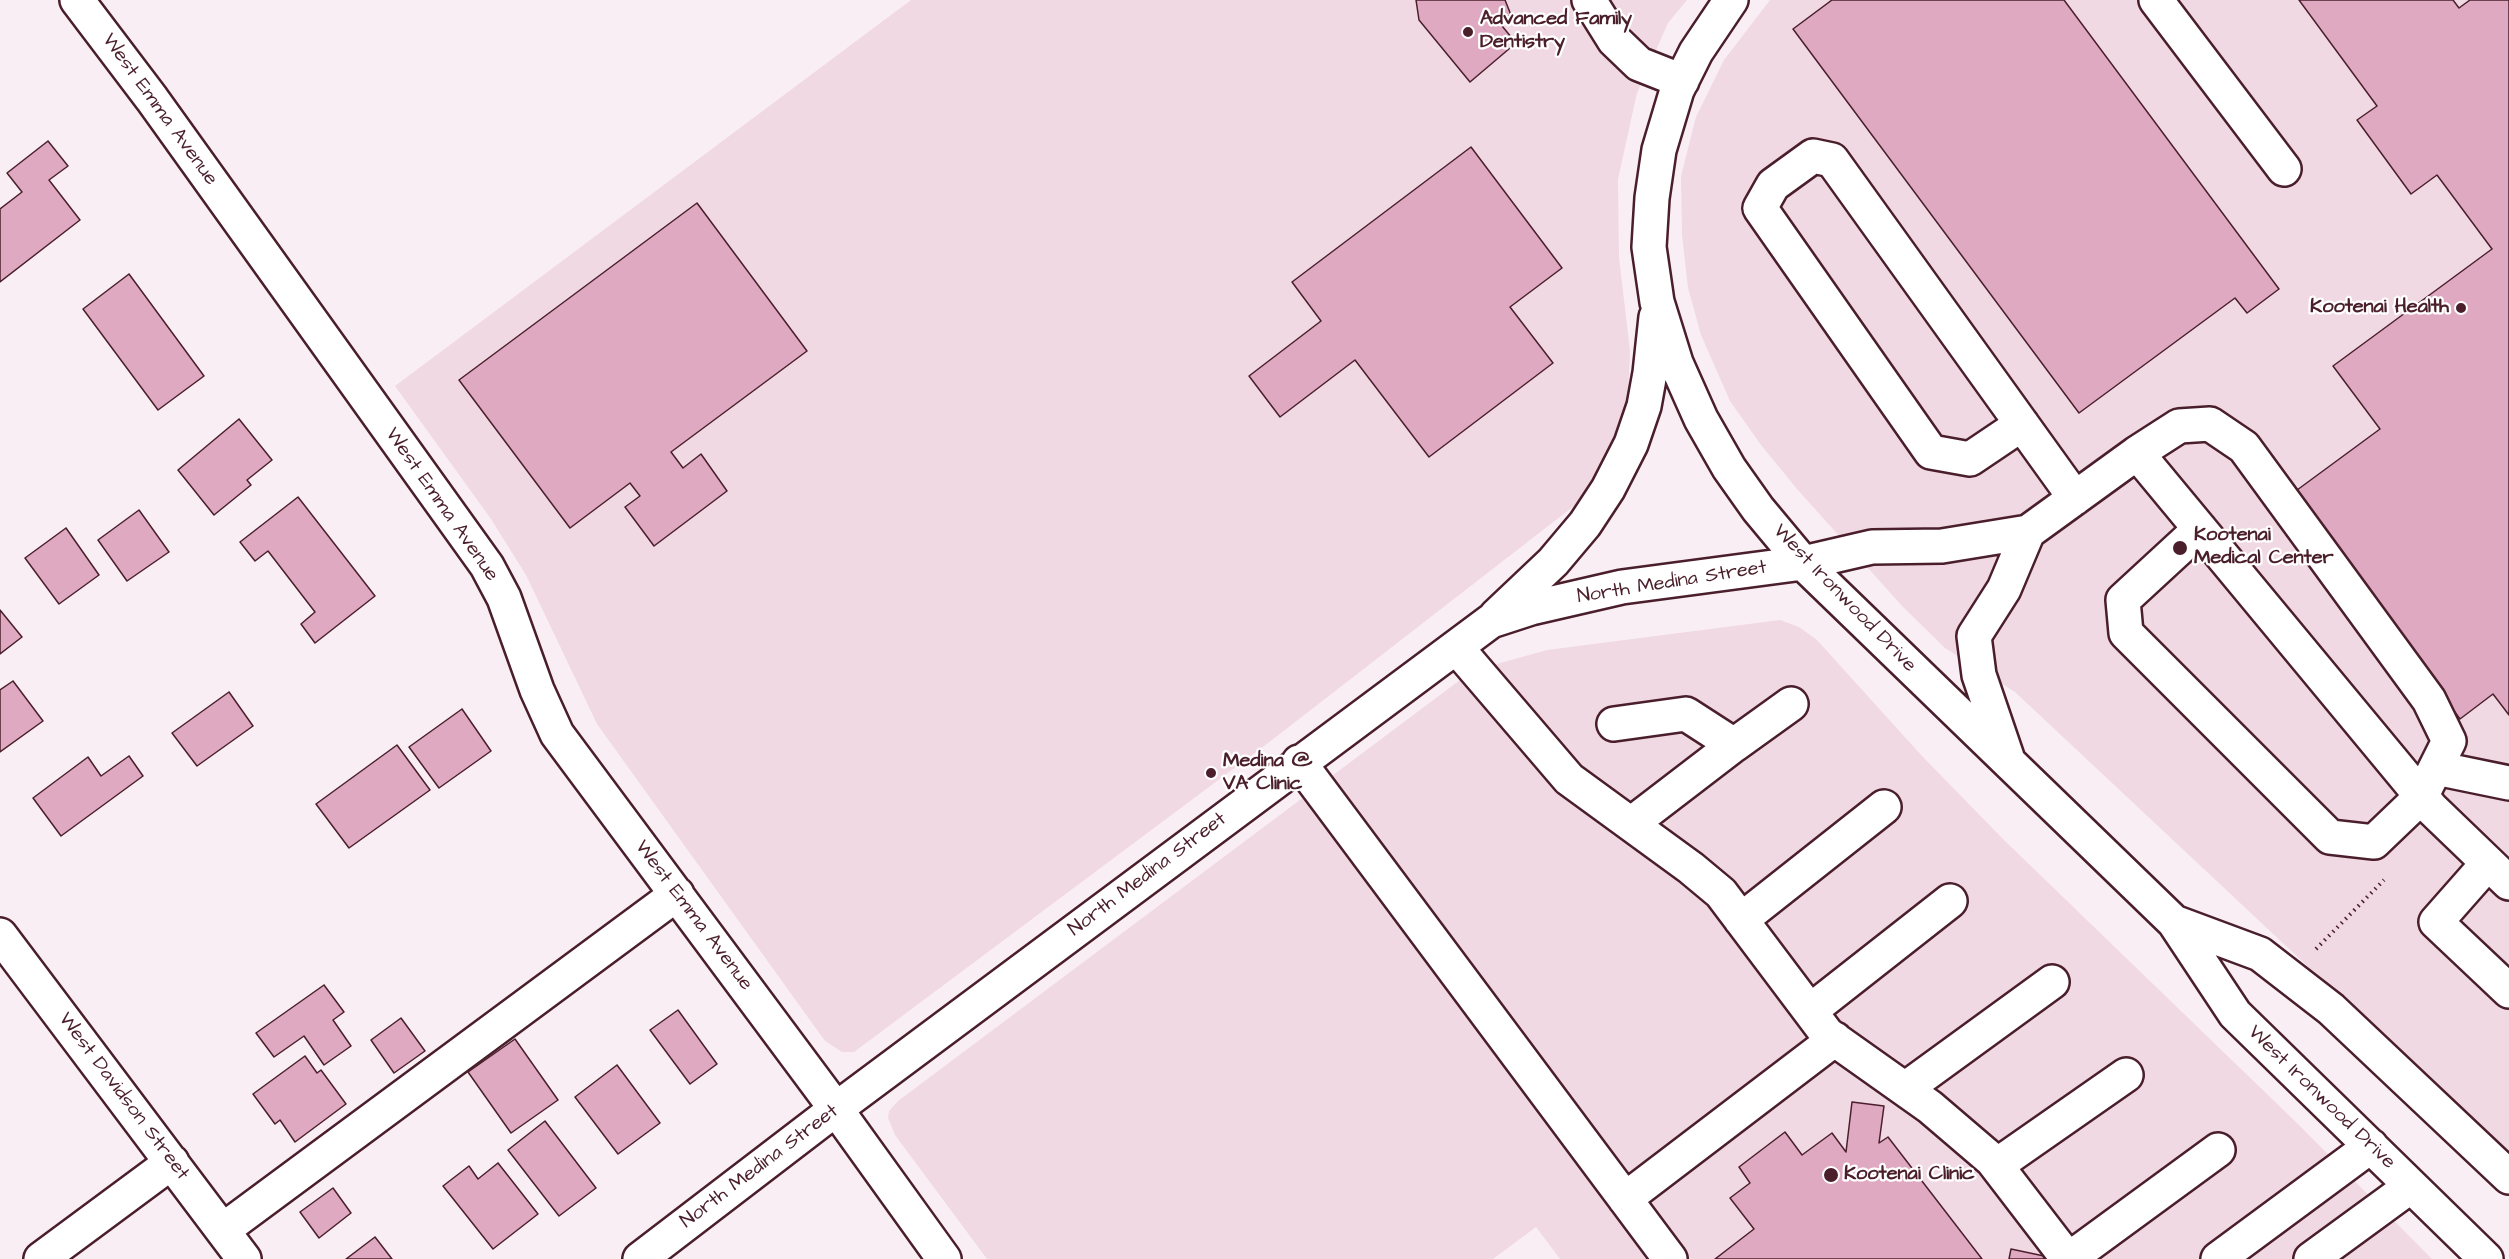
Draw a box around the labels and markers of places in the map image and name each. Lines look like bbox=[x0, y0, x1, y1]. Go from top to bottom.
place label: Advanced Family Dentistry bbox=[1480, 8, 1632, 55]
marker: Advanced Family Dentistry bbox=[1461, 25, 1475, 39]
place label: Kootenai Health bbox=[2310, 296, 2449, 320]
marker: Kootenai Health bbox=[2454, 301, 2468, 315]
place label: Kootenai Medical Center bbox=[2194, 524, 2334, 571]
marker: Kootenai Medical Center bbox=[2171, 539, 2189, 557]
place label: Medina @ VA Clinic bbox=[1223, 750, 1313, 797]
marker: Medina @ VA Clinic bbox=[1204, 766, 1218, 780]
place label: Kootenai Clinic bbox=[1844, 1163, 1975, 1187]
marker: Kootenai Clinic bbox=[1822, 1166, 1840, 1184]

